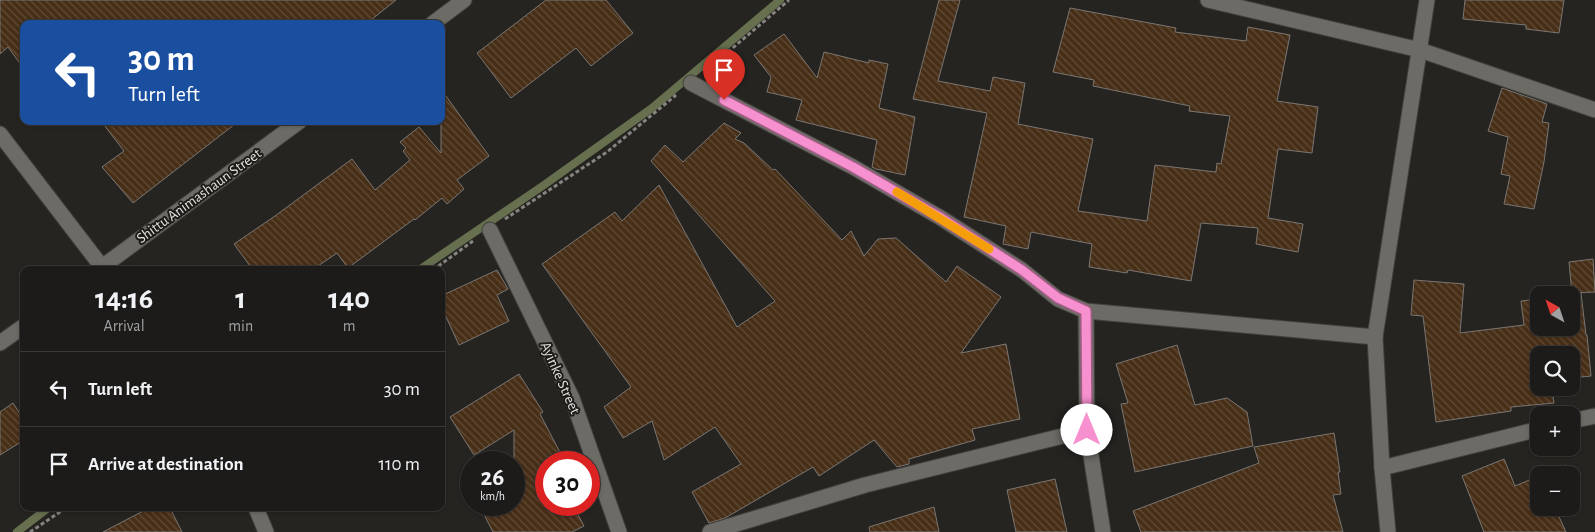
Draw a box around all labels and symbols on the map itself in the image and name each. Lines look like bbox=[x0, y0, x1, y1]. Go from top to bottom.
pin bbox=[703, 49, 745, 100]
street label: Shittu Animashaun Street bbox=[134, 146, 264, 246]
north arrow bbox=[1530, 286, 1580, 336]
street label: Ayinke Street bbox=[537, 340, 583, 417]
position arrow bbox=[1060, 403, 1112, 455]
speed limit sign: 30 bbox=[535, 451, 600, 516]

